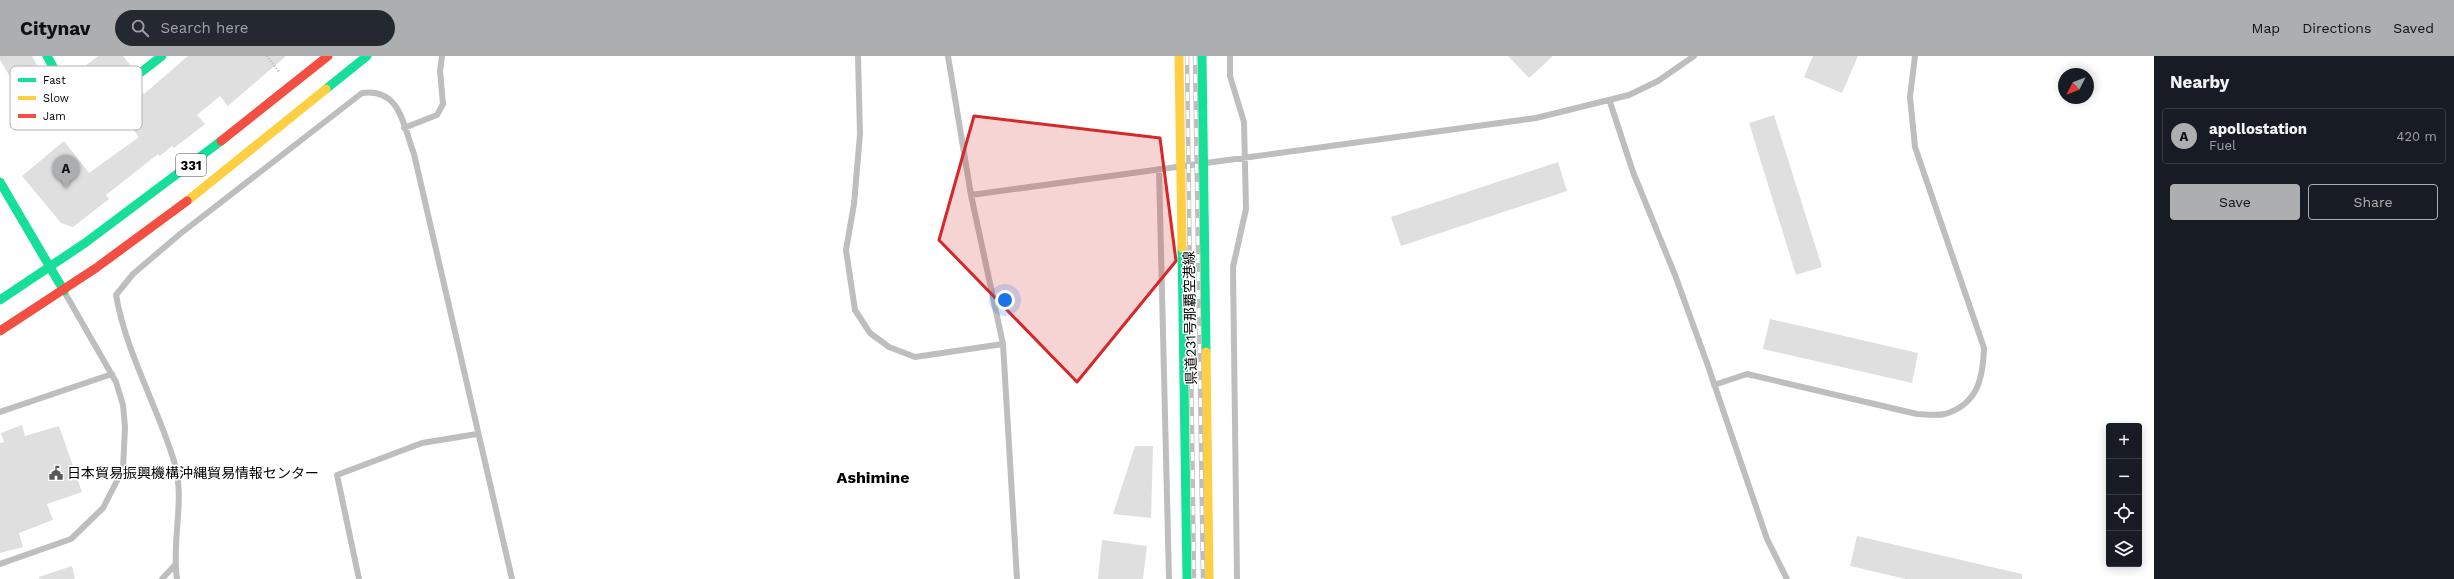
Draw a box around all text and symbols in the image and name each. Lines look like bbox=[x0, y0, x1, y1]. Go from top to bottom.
search box bbox=[115, 10, 395, 46]
text: Citynav bbox=[20, 17, 91, 40]
icon: search bbox=[129, 17, 151, 39]
text: Search here bbox=[161, 19, 248, 37]
text: Map bbox=[2252, 20, 2280, 36]
text: Directions bbox=[2302, 20, 2371, 36]
text: Saved bbox=[2393, 20, 2434, 36]
legend bbox=[10, 66, 142, 130]
north arrow bbox=[2058, 68, 2094, 104]
text: Nearby bbox=[2170, 72, 2229, 92]
text: Fast bbox=[43, 74, 66, 87]
text: Slow bbox=[43, 92, 69, 105]
text: Jam bbox=[43, 110, 66, 123]
text: apollostation bbox=[2209, 120, 2307, 138]
text: A bbox=[2180, 129, 2188, 144]
text: 420 m bbox=[2397, 129, 2437, 144]
text: Fuel bbox=[2209, 138, 2236, 153]
road number: 331 bbox=[176, 154, 206, 176]
pin: A bbox=[53, 155, 79, 188]
button: Save bbox=[2170, 184, 2300, 220]
button: Share bbox=[2308, 184, 2438, 220]
street label: 県道231号那覇空港線 bbox=[1181, 251, 1199, 385]
your location bbox=[995, 290, 1015, 310]
map controls bbox=[2106, 423, 2142, 567]
button: + bbox=[2106, 423, 2142, 459]
button: − bbox=[2106, 459, 2142, 495]
public building icon: 日本貿易振興機構沖縄貿易情報センター bbox=[48, 465, 64, 481]
place label: 日本貿易振興機構沖縄貿易情報センター bbox=[67, 465, 319, 481]
district label: Ashimine bbox=[837, 468, 909, 487]
button: locate bbox=[2106, 495, 2142, 531]
button: layers bbox=[2106, 531, 2142, 567]

